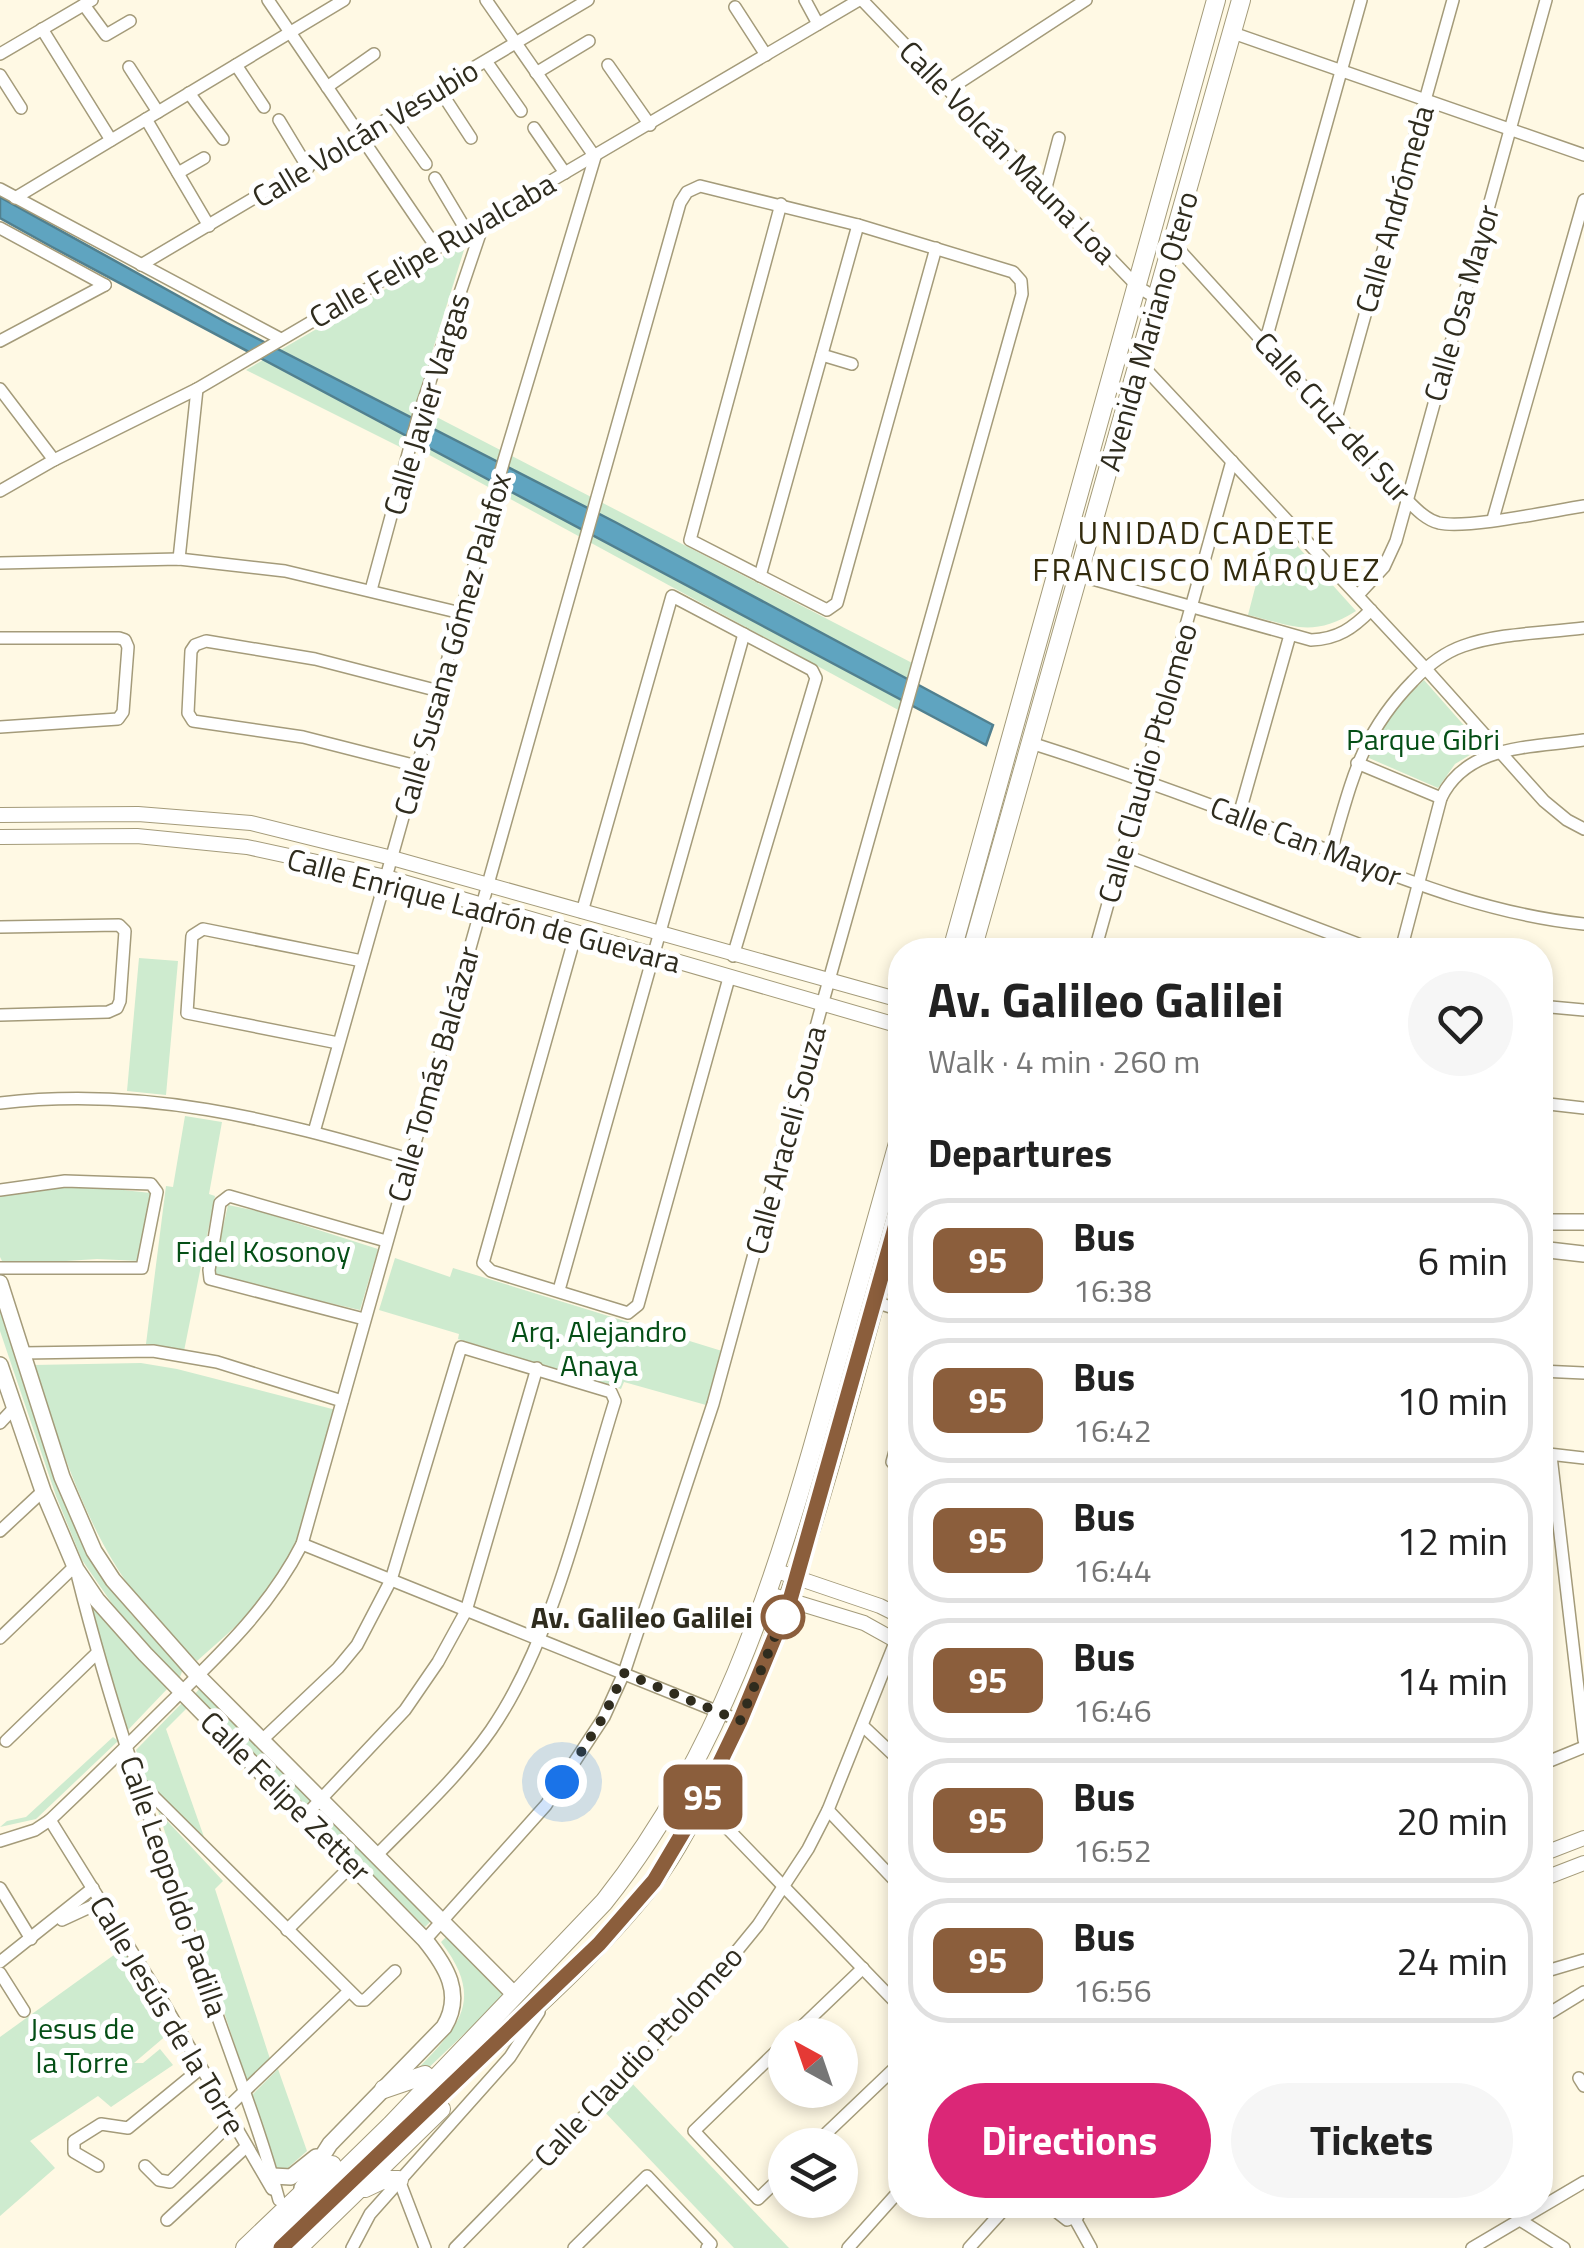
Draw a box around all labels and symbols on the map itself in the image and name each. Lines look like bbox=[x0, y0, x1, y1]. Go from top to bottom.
street label: Calle Volcán Mauna Loa bbox=[889, 30, 1127, 274]
street label: Calle Volcán Vesubio bbox=[243, 47, 487, 219]
street label: Calle Andrómeda bbox=[1342, 100, 1446, 318]
street label: Calle Felipe Ruvalcaba bbox=[300, 161, 564, 339]
street label: Avenida Mariano Otero bbox=[1086, 186, 1210, 476]
street label: Calle Osa Mayor bbox=[1411, 199, 1511, 407]
street label: Calle Javier Vargas bbox=[370, 287, 482, 521]
street label: Calle Cruz del Sur bbox=[1243, 321, 1423, 513]
street label: Calle Susana Gómez Palafox bbox=[381, 468, 523, 820]
district label: UNIDAD CADETE FRANCISCO MÁRQUEZ bbox=[1032, 508, 1382, 593]
street label: Calle Claudio Ptolomeo bbox=[1085, 618, 1209, 908]
park label: Parque Gibri bbox=[1346, 716, 1500, 762]
street label: Calle Can Mayor bbox=[1204, 783, 1408, 899]
street label: Calle Enrique Ladrón de Guevara bbox=[282, 835, 686, 985]
street label: Calle Tomás Balcázar bbox=[374, 941, 492, 1207]
street label: Calle Araceli Souza bbox=[732, 1020, 838, 1260]
park label: Fidel Kosonoy bbox=[175, 1228, 351, 1274]
park label: Arq. Alejandro Anaya bbox=[511, 1308, 687, 1388]
place label: Av. Galileo Galilei bbox=[531, 1594, 753, 1640]
marker: Av. Galileo Galilei bbox=[762, 1596, 804, 1638]
street label: Calle Felipe Zetter bbox=[190, 1700, 382, 1892]
street label: Calle Leopoldo Padilla bbox=[108, 1749, 240, 2023]
your location bbox=[537, 1757, 587, 1807]
line badge: 95 bbox=[658, 1764, 748, 1830]
street label: Calle Jesús de la Torre bbox=[78, 1887, 258, 2143]
street label: Calle Claudio Ptolomeo bbox=[523, 1935, 753, 2177]
park label: Jesus de la Torre bbox=[29, 2005, 135, 2085]
north arrow bbox=[768, 2018, 858, 2108]

